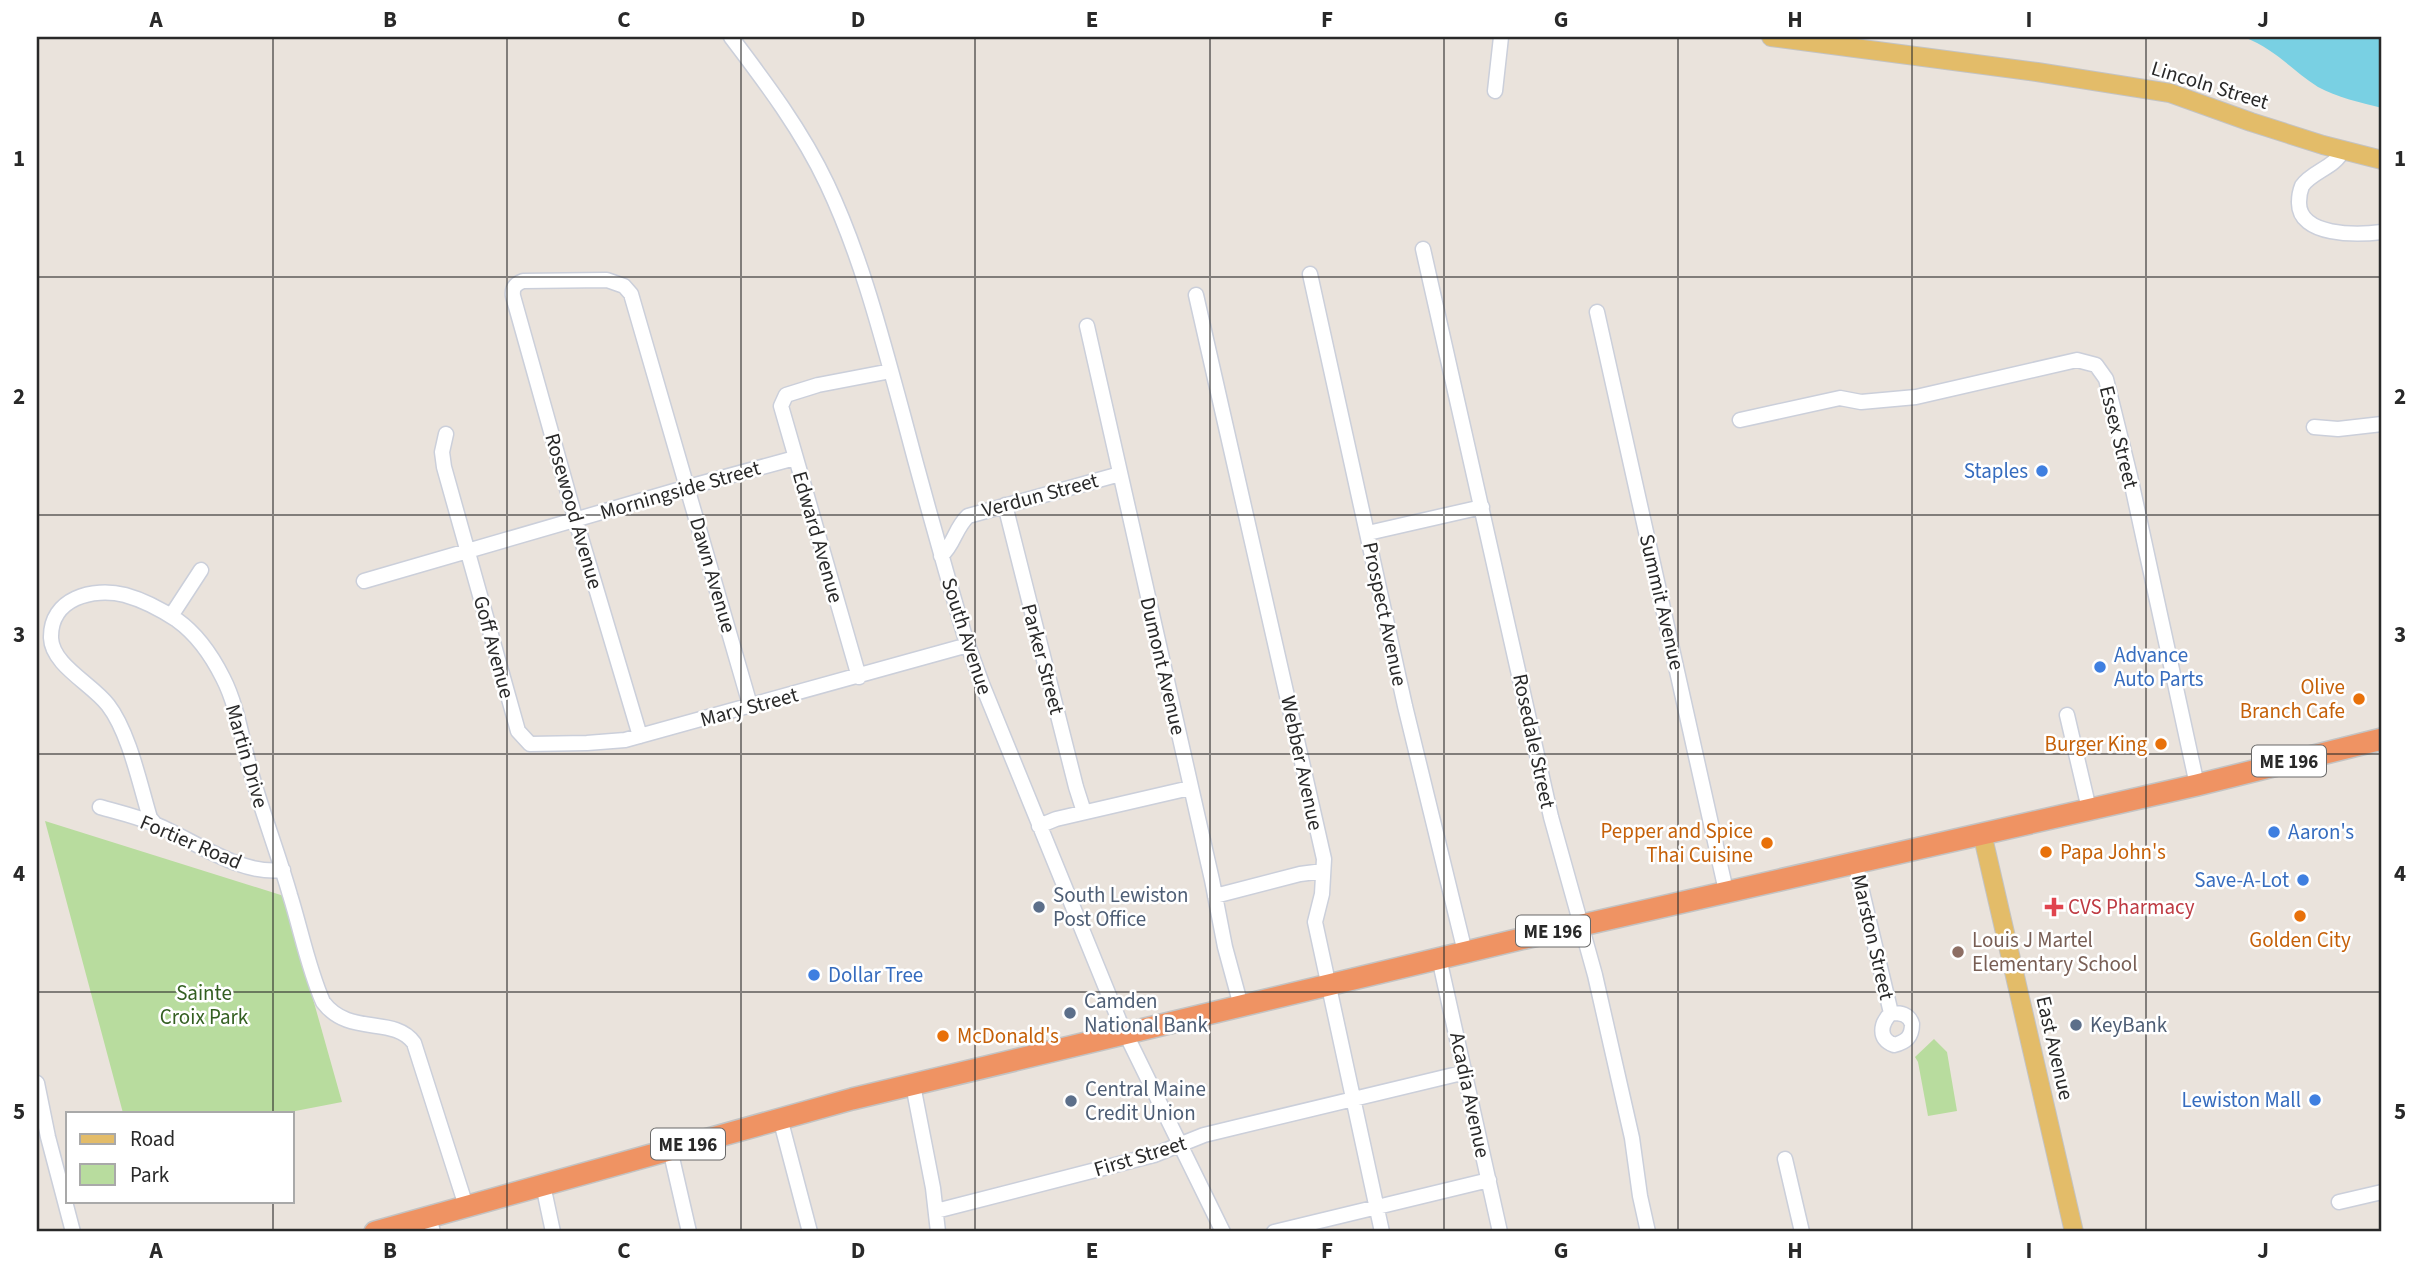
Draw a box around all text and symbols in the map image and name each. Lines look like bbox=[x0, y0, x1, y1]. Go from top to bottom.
text: A bbox=[148, 3, 163, 36]
text: B bbox=[383, 3, 397, 36]
text: C bbox=[617, 3, 631, 36]
text: D bbox=[851, 3, 865, 36]
text: E bbox=[1086, 3, 1098, 36]
text: F bbox=[1321, 3, 1333, 36]
text: G bbox=[1554, 3, 1568, 36]
text: H bbox=[1787, 3, 1803, 36]
text: I bbox=[2026, 3, 2032, 36]
text: J bbox=[2257, 3, 2269, 36]
street label: Lincoln Street bbox=[2148, 53, 2272, 117]
text: 1 bbox=[13, 142, 25, 175]
text: 1 bbox=[2394, 142, 2406, 175]
text: 2 bbox=[13, 380, 25, 413]
text: 2 bbox=[2394, 380, 2406, 413]
street label: Essex Street bbox=[2092, 382, 2146, 492]
street label: Rosewood Avenue bbox=[537, 430, 611, 592]
street label: Morningside Street bbox=[596, 453, 764, 527]
place label: Staples bbox=[1964, 456, 2028, 486]
marker: Staples bbox=[2034, 463, 2050, 479]
street label: Verdun Street bbox=[978, 465, 1102, 525]
street label: Edward Avenue bbox=[785, 468, 851, 606]
street label: Dawn Avenue bbox=[682, 514, 744, 636]
street label: Summit Avenue bbox=[1632, 531, 1692, 673]
street label: Prospect Avenue bbox=[1355, 539, 1415, 689]
street label: South Avenue bbox=[934, 574, 1000, 698]
street label: Goff Avenue bbox=[466, 592, 522, 702]
street label: Dumont Avenue bbox=[1133, 594, 1193, 738]
street label: Parker Street bbox=[1014, 600, 1072, 718]
text: 3 bbox=[13, 618, 25, 651]
text: 3 bbox=[2394, 618, 2406, 651]
place label: Advance Auto Parts bbox=[2114, 640, 2204, 694]
marker: Advance Auto Parts bbox=[2092, 659, 2108, 675]
street label: Rosedale Street bbox=[1505, 671, 1563, 811]
place label: Olive Branch Cafe bbox=[2240, 672, 2345, 726]
street label: Mary Street bbox=[697, 680, 801, 734]
marker: Olive Branch Cafe bbox=[2351, 691, 2367, 707]
street label: Webber Avenue bbox=[1273, 693, 1331, 833]
street label: Martin Drive bbox=[218, 701, 276, 811]
place label: Burger King bbox=[2045, 729, 2147, 759]
marker: Burger King bbox=[2153, 736, 2169, 752]
road number: ME 196 bbox=[2252, 746, 2326, 776]
street label: Fortier Road bbox=[135, 807, 247, 877]
place label: Pepper and Spice Thai Cuisine bbox=[1600, 816, 1753, 870]
place label: Aaron's bbox=[2288, 817, 2354, 847]
marker: Aaron's bbox=[2266, 824, 2282, 840]
marker: Pepper and Spice Thai Cuisine bbox=[1759, 835, 1775, 851]
place label: Papa John's bbox=[2060, 837, 2166, 867]
marker: Papa John's bbox=[2038, 844, 2054, 860]
text: 4 bbox=[13, 857, 25, 890]
text: 4 bbox=[2394, 857, 2406, 890]
place label: Save-A-Lot bbox=[2194, 865, 2289, 895]
street label: Marston Street bbox=[1844, 871, 1902, 1003]
marker: Save-A-Lot bbox=[2295, 872, 2311, 888]
place label: South Lewiston Post Office bbox=[1053, 880, 1189, 934]
place label: CVS Pharmacy bbox=[2068, 892, 2195, 922]
marker: South Lewiston Post Office bbox=[1031, 899, 1047, 915]
marker: CVS Pharmacy bbox=[2046, 899, 2062, 915]
marker: Golden City bbox=[2292, 908, 2308, 924]
road number: ME 196 bbox=[1516, 916, 1590, 946]
place label: Louis J Martel Elementary School bbox=[1972, 925, 2138, 979]
place label: Golden City bbox=[2249, 925, 2351, 955]
marker: Louis J Martel Elementary School bbox=[1950, 944, 1966, 960]
place label: Dollar Tree bbox=[828, 960, 923, 990]
marker: Dollar Tree bbox=[806, 967, 822, 983]
park label: Sainte Croix Park bbox=[160, 978, 249, 1032]
place label: Camden National Bank bbox=[1084, 986, 1209, 1040]
street label: East Avenue bbox=[2028, 993, 2082, 1103]
marker: Camden National Bank bbox=[1062, 1005, 1078, 1021]
place label: KeyBank bbox=[2090, 1010, 2168, 1040]
marker: KeyBank bbox=[2068, 1017, 2084, 1033]
place label: McDonald's bbox=[957, 1021, 1059, 1051]
marker: McDonald's bbox=[935, 1028, 951, 1044]
street label: Acadia Avenue bbox=[1442, 1029, 1498, 1161]
place label: Central Maine Credit Union bbox=[1085, 1074, 1206, 1128]
place label: Lewiston Mall bbox=[2181, 1085, 2301, 1115]
marker: Lewiston Mall bbox=[2307, 1092, 2323, 1108]
marker: Central Maine Credit Union bbox=[1063, 1093, 1079, 1109]
text: 5 bbox=[13, 1095, 25, 1128]
text: 5 bbox=[2394, 1095, 2406, 1128]
legend bbox=[66, 1112, 294, 1202]
text: Road bbox=[130, 1124, 175, 1154]
road number: ME 196 bbox=[651, 1128, 725, 1160]
street label: First Street bbox=[1090, 1128, 1190, 1184]
text: Park bbox=[130, 1160, 170, 1190]
text: A bbox=[148, 1234, 163, 1267]
text: B bbox=[383, 1234, 397, 1267]
text: C bbox=[617, 1234, 631, 1267]
text: D bbox=[851, 1234, 865, 1267]
text: E bbox=[1086, 1234, 1098, 1267]
text: F bbox=[1321, 1234, 1333, 1267]
text: G bbox=[1554, 1234, 1568, 1267]
text: H bbox=[1787, 1234, 1803, 1267]
text: I bbox=[2026, 1234, 2032, 1267]
text: J bbox=[2257, 1234, 2269, 1267]

